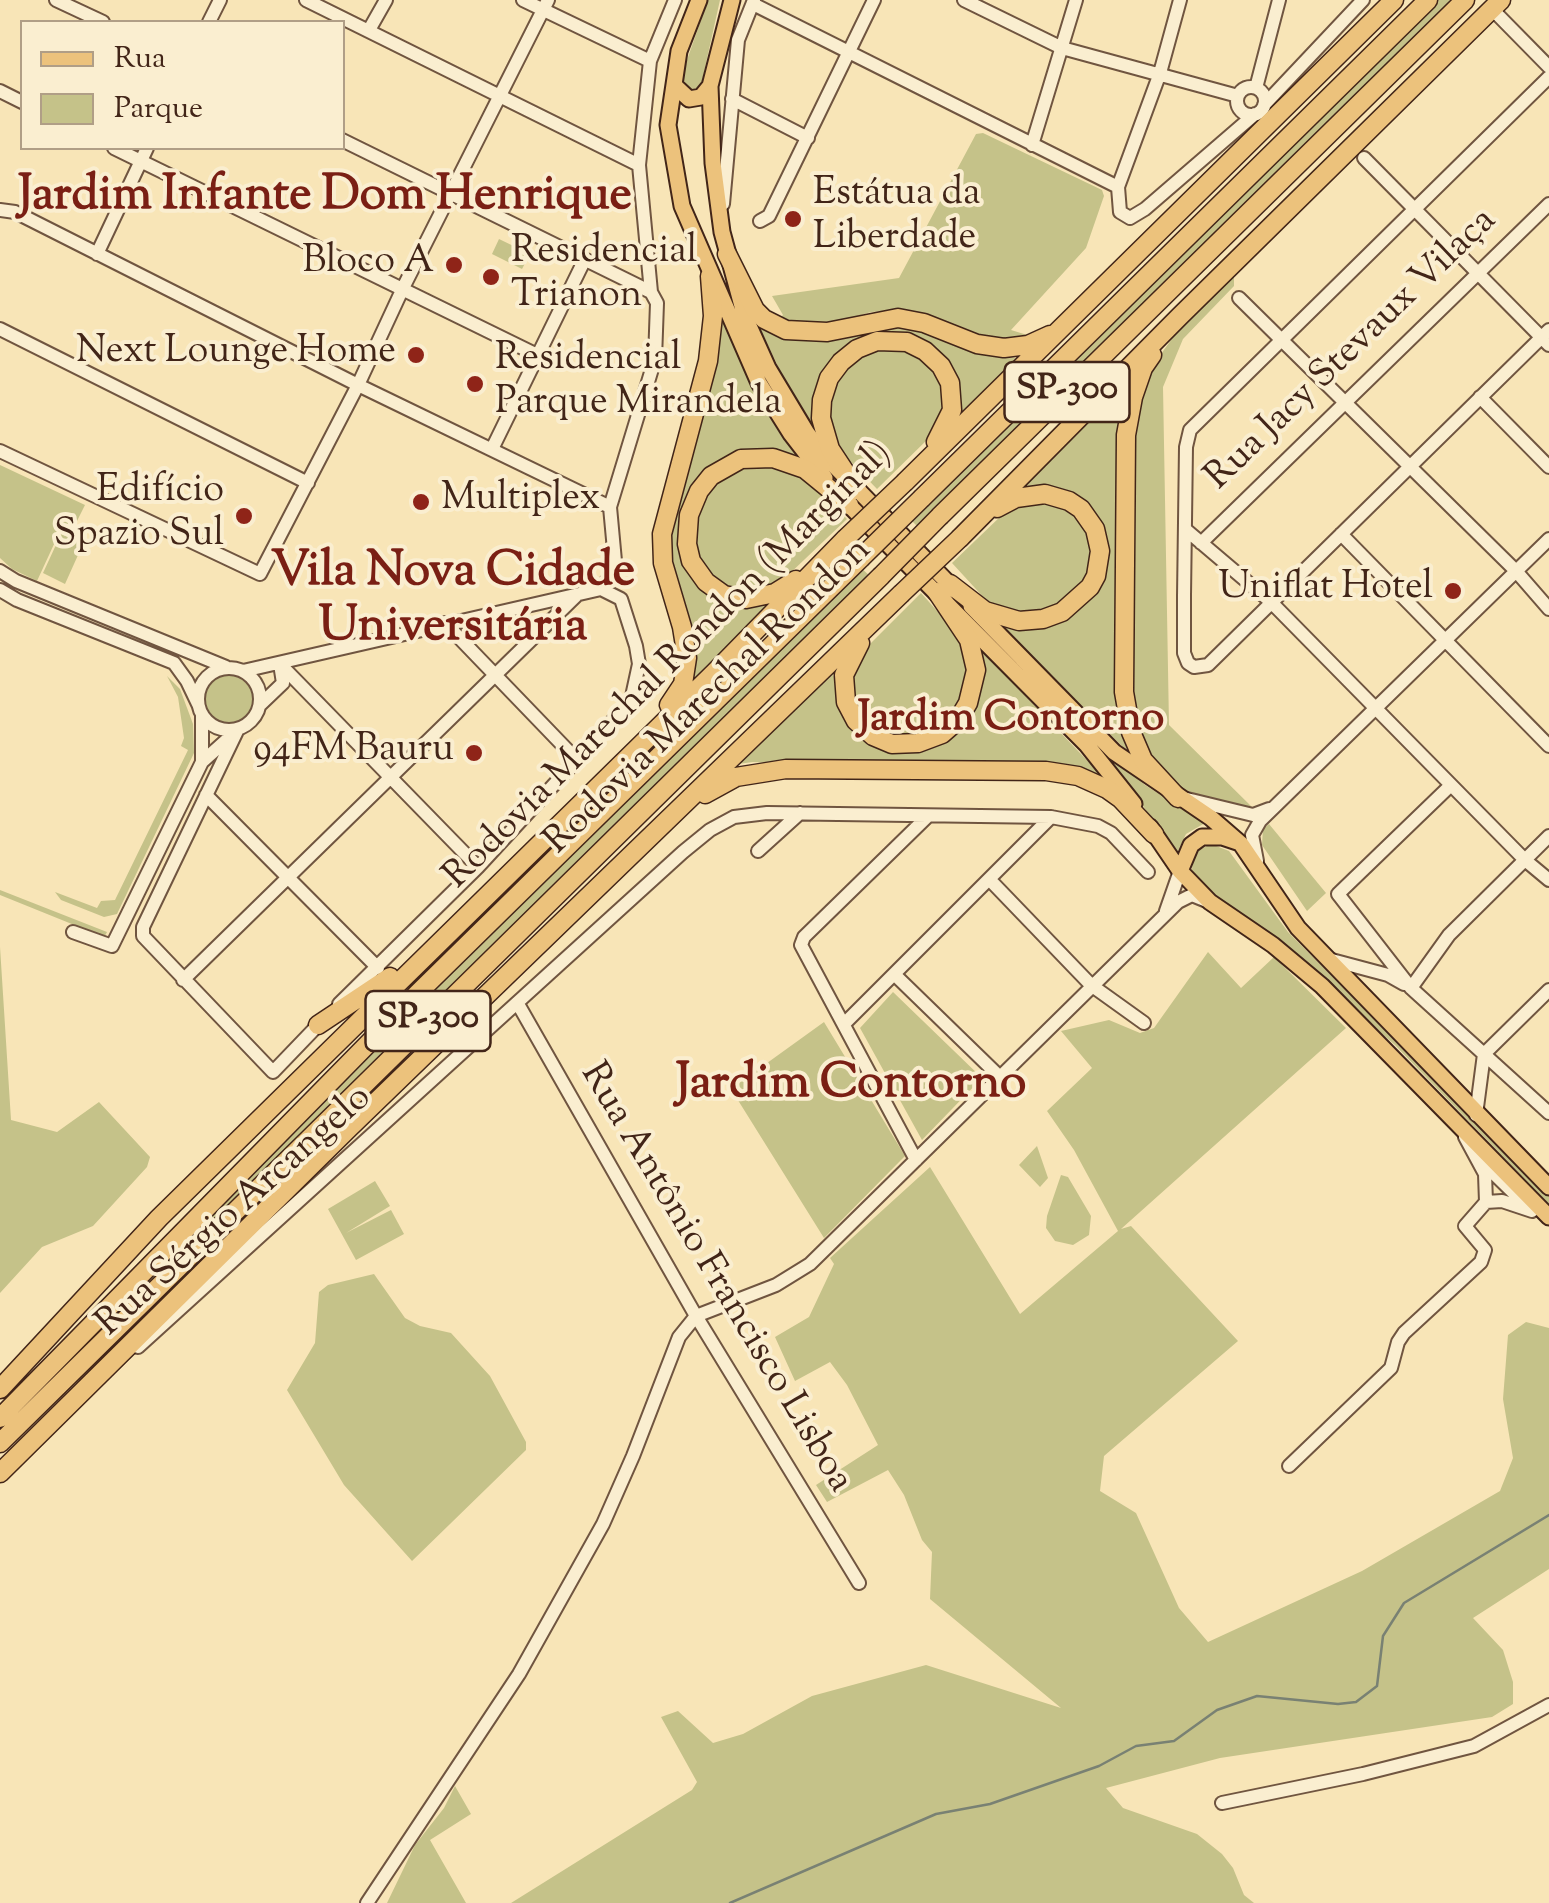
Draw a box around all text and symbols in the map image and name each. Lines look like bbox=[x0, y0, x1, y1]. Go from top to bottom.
legend bbox=[20, 20, 345, 150]
text: Rua bbox=[114, 38, 166, 81]
text: Parque bbox=[114, 88, 203, 131]
district label: Jardim Infante Dom Henrique bbox=[18, 171, 632, 229]
place label: Estátua da Liberdade bbox=[813, 174, 981, 264]
street label: Rua Jacy Stevaux Vilaça bbox=[1198, 200, 1508, 502]
marker: Estátua da Liberdade bbox=[782, 208, 804, 230]
place label: Residencial Trianon bbox=[511, 232, 697, 322]
place label: Bloco A bbox=[302, 242, 434, 288]
marker: Bloco A bbox=[443, 254, 465, 276]
marker: Residencial Trianon bbox=[480, 266, 502, 288]
place label: Next Lounge Home bbox=[76, 332, 396, 378]
place label: Residencial Parque Mirandela bbox=[495, 339, 782, 428]
marker: Next Lounge Home bbox=[405, 344, 427, 366]
road number: SP-300 bbox=[1004, 362, 1130, 422]
marker: Residencial Parque Mirandela bbox=[464, 373, 486, 395]
street label: Rodovia Marechal Rondon (Marginal) bbox=[436, 433, 904, 901]
place label: Edifício Spazio Sul bbox=[54, 471, 224, 560]
place label: Multiplex bbox=[441, 479, 600, 525]
marker: Multiplex bbox=[410, 491, 432, 513]
marker: Edifício Spazio Sul bbox=[233, 505, 255, 527]
street label: Rodovia Marechal Rondon bbox=[537, 530, 883, 866]
district label: Vila Nova Cidade Universitária bbox=[271, 547, 635, 660]
place label: Uniflat Hotel bbox=[1218, 568, 1433, 614]
marker: Uniflat Hotel bbox=[1442, 580, 1464, 602]
district label: Jardim Contorno bbox=[858, 697, 1164, 747]
place label: 94FM Bauru bbox=[253, 730, 454, 776]
marker: 94FM Bauru bbox=[463, 742, 485, 764]
road number: SP-300 bbox=[366, 991, 490, 1051]
street label: Rua Antônio Francisco Lisboa bbox=[568, 1056, 860, 1502]
district label: Jardim Contorno bbox=[676, 1059, 1026, 1117]
street label: Rua Sérgio Arcangelo bbox=[89, 1078, 383, 1348]

